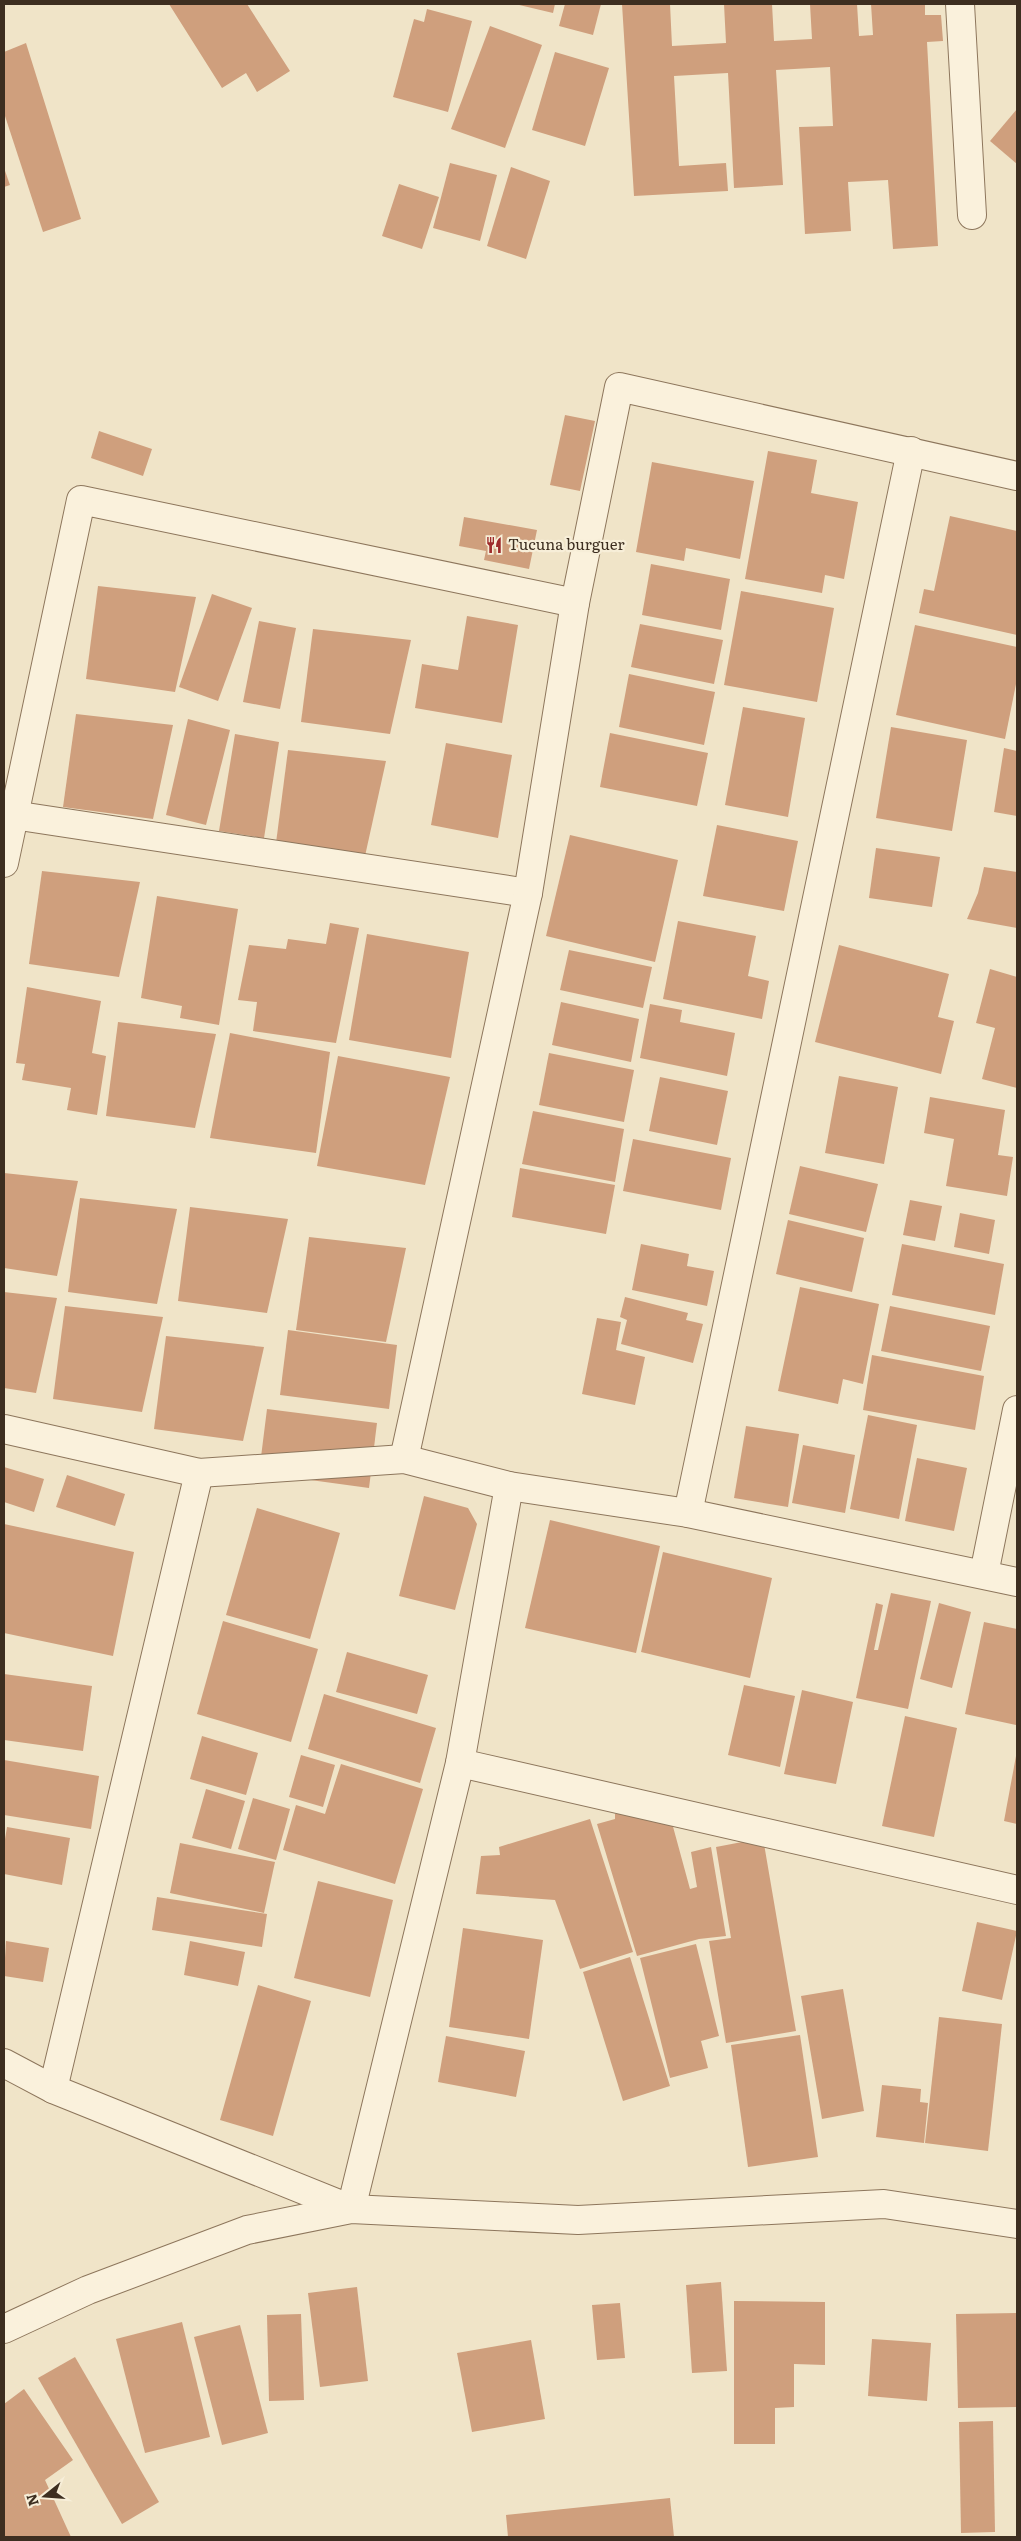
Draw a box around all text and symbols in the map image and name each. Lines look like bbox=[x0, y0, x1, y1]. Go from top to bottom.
place label: Tucuna burguer bbox=[508, 532, 625, 555]
restaurant icon: Tucuna burguer bbox=[484, 535, 504, 555]
north arrow bbox=[20, 2471, 70, 2521]
text: N bbox=[20, 2491, 43, 2509]

